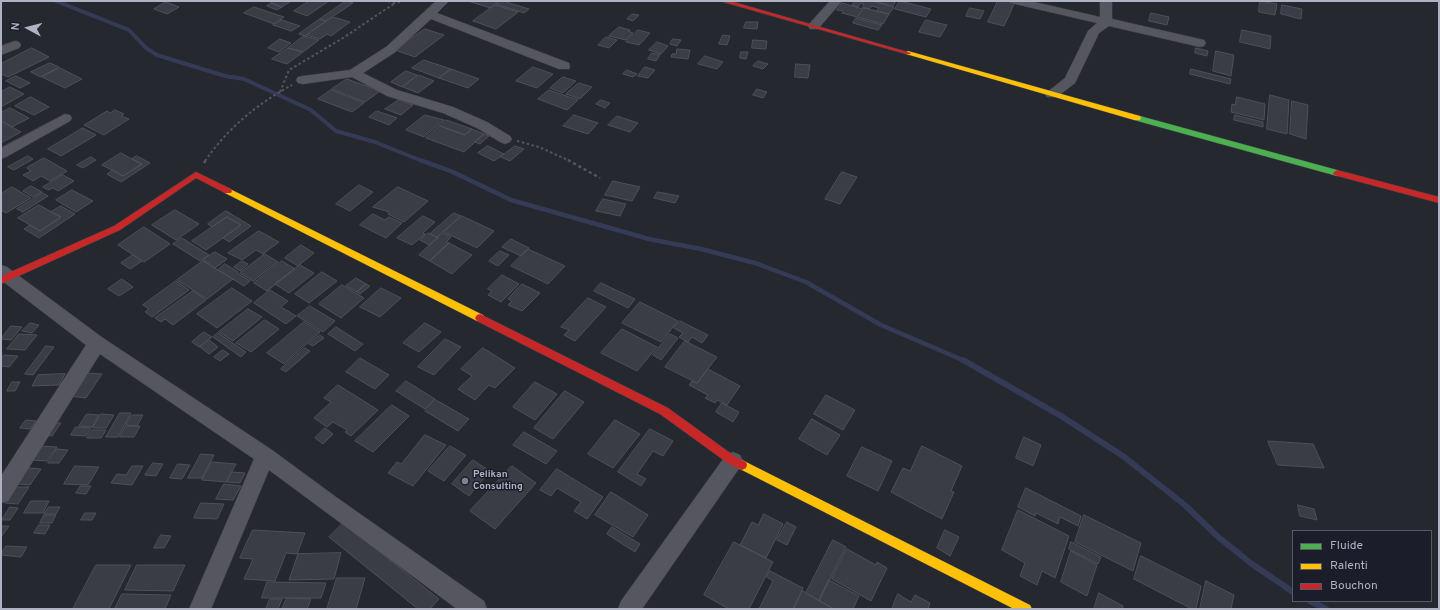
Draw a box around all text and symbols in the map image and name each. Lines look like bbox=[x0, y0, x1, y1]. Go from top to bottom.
north arrow bbox=[8, 8, 48, 48]
text: N bbox=[9, 22, 24, 31]
place label: Pelikan Consulting bbox=[473, 469, 523, 492]
marker: Pelikan Consulting bbox=[460, 476, 470, 486]
legend bbox=[1292, 530, 1432, 602]
text: Fluide bbox=[1330, 538, 1363, 554]
text: Ralenti bbox=[1330, 558, 1368, 574]
text: Bouchon bbox=[1330, 578, 1378, 594]

